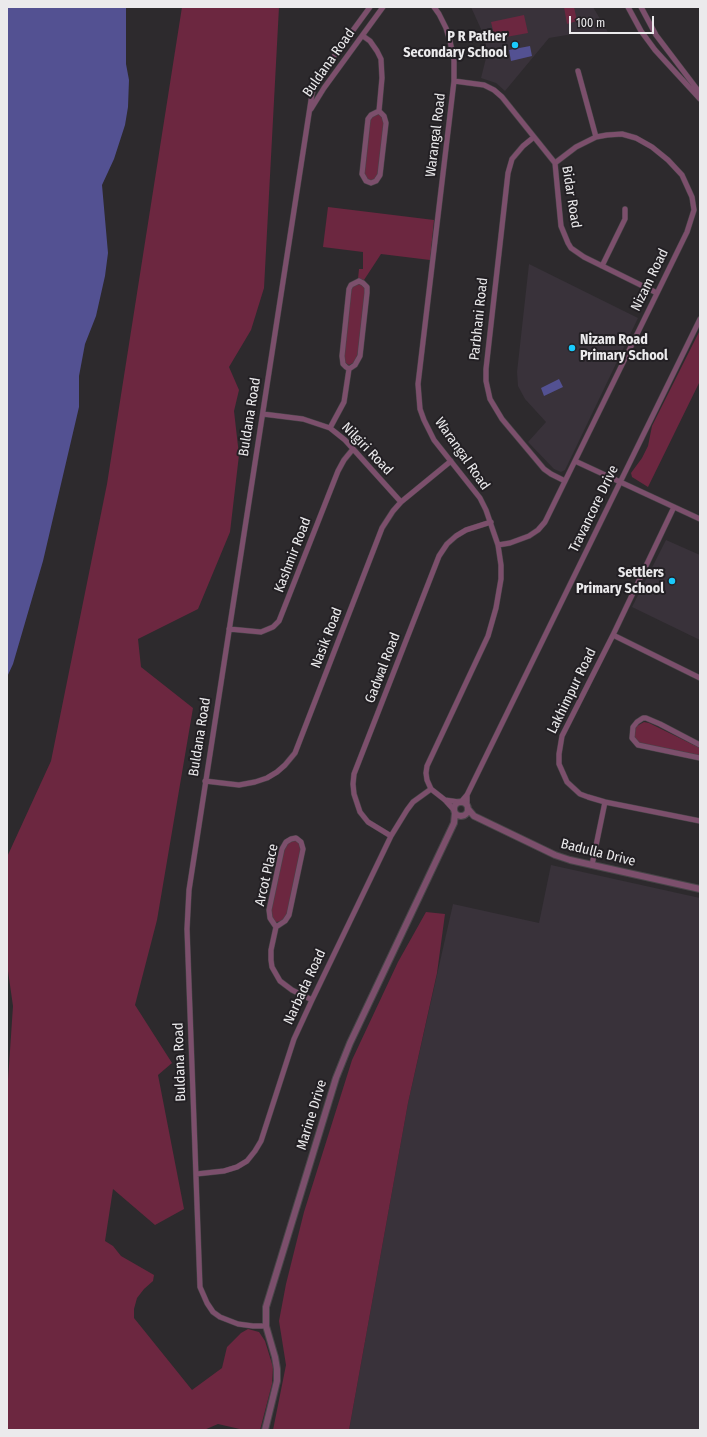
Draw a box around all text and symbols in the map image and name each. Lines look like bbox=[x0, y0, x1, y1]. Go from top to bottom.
scale bar bbox=[571, 8, 656, 34]
text: 100 m bbox=[576, 16, 605, 30]
street label: Buldana Road bbox=[299, 26, 359, 100]
place label: P R Pather Secondary School bbox=[403, 29, 507, 62]
marker: P R Pather Secondary School bbox=[510, 40, 520, 50]
street label: Warangal Road bbox=[423, 92, 449, 178]
street label: Bidar Road bbox=[558, 165, 584, 229]
street label: Nizam Road bbox=[628, 246, 672, 314]
street label: Parbhani Road bbox=[466, 277, 492, 361]
place label: Nizam Road Primary School bbox=[580, 332, 668, 364]
marker: Nizam Road Primary School bbox=[567, 343, 577, 353]
street label: Buldana Road bbox=[235, 376, 265, 458]
street label: Warangal Road bbox=[431, 415, 493, 493]
street label: Nilgiri Road bbox=[338, 419, 396, 479]
street label: Travancore Drive bbox=[566, 463, 622, 555]
street label: Kashmir Road bbox=[271, 515, 315, 595]
place label: Settlers Primary School bbox=[576, 565, 664, 598]
marker: Settlers Primary School bbox=[667, 576, 677, 586]
street label: Nasik Road bbox=[308, 605, 346, 671]
street label: Gadwal Road bbox=[362, 630, 404, 706]
street label: Lakhimpur Road bbox=[544, 645, 600, 737]
street label: Buldana Road bbox=[185, 696, 215, 778]
street label: Badulla Drive bbox=[559, 836, 637, 870]
street label: Arcot Place bbox=[252, 842, 282, 908]
street label: Narbada Road bbox=[280, 947, 330, 1027]
street label: Buldana Road bbox=[170, 1022, 190, 1102]
street label: Marine Drive bbox=[293, 1078, 331, 1152]

